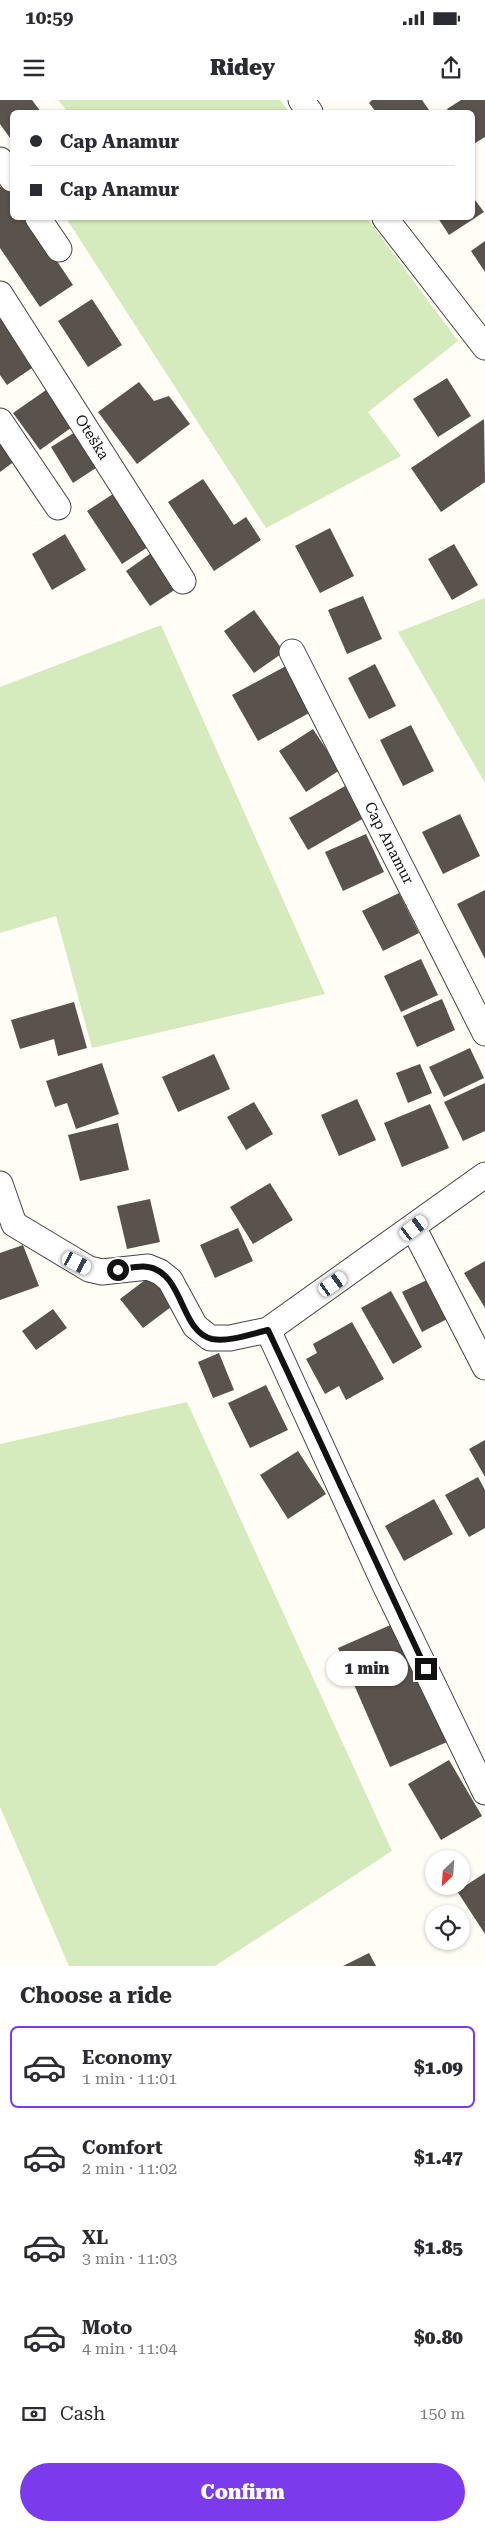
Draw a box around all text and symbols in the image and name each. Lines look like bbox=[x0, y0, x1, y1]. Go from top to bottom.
text: 10:59 bbox=[25, 6, 74, 29]
icon: menu bbox=[20, 54, 48, 82]
icon: share bbox=[437, 54, 465, 82]
text: Ridey bbox=[210, 55, 275, 80]
text: Cap Anamur bbox=[60, 130, 179, 153]
text: Cap Anamur bbox=[60, 178, 179, 201]
street label: Oteška bbox=[71, 411, 113, 463]
street label: Cap Anamur bbox=[361, 799, 417, 887]
car bbox=[397, 1213, 430, 1243]
car bbox=[60, 1250, 93, 1276]
route start bbox=[107, 1259, 129, 1281]
car bbox=[316, 1269, 349, 1299]
callout: 1 min bbox=[326, 1652, 408, 1686]
route end bbox=[415, 1658, 437, 1680]
text: 1 min bbox=[345, 1659, 389, 1678]
north arrow bbox=[425, 1850, 470, 1895]
map controls bbox=[425, 1850, 470, 1950]
button: locate bbox=[425, 1905, 470, 1950]
text: Choose a ride bbox=[20, 1983, 172, 2008]
icon: car bbox=[22, 2045, 67, 2090]
text: Economy bbox=[82, 2046, 172, 2069]
text: $1.09 bbox=[414, 2056, 463, 2079]
text: 1 min · 11:01 bbox=[82, 2069, 177, 2088]
icon: car bbox=[22, 2135, 67, 2180]
text: Comfort bbox=[82, 2136, 163, 2159]
text: $1.47 bbox=[414, 2146, 463, 2169]
text: 2 min · 11:02 bbox=[82, 2159, 177, 2178]
icon: car bbox=[22, 2225, 67, 2270]
text: XL bbox=[82, 2226, 108, 2249]
text: $1.85 bbox=[414, 2236, 463, 2259]
text: 3 min · 11:03 bbox=[82, 2249, 177, 2268]
icon: car bbox=[22, 2315, 67, 2360]
text: Moto bbox=[82, 2316, 132, 2339]
text: $0.80 bbox=[414, 2326, 463, 2349]
text: 4 min · 11:04 bbox=[82, 2339, 177, 2358]
icon: cash bbox=[20, 2400, 48, 2428]
text: Cash bbox=[60, 2402, 105, 2425]
text: 150 m bbox=[419, 2404, 465, 2423]
button: Confirm bbox=[20, 2463, 465, 2521]

